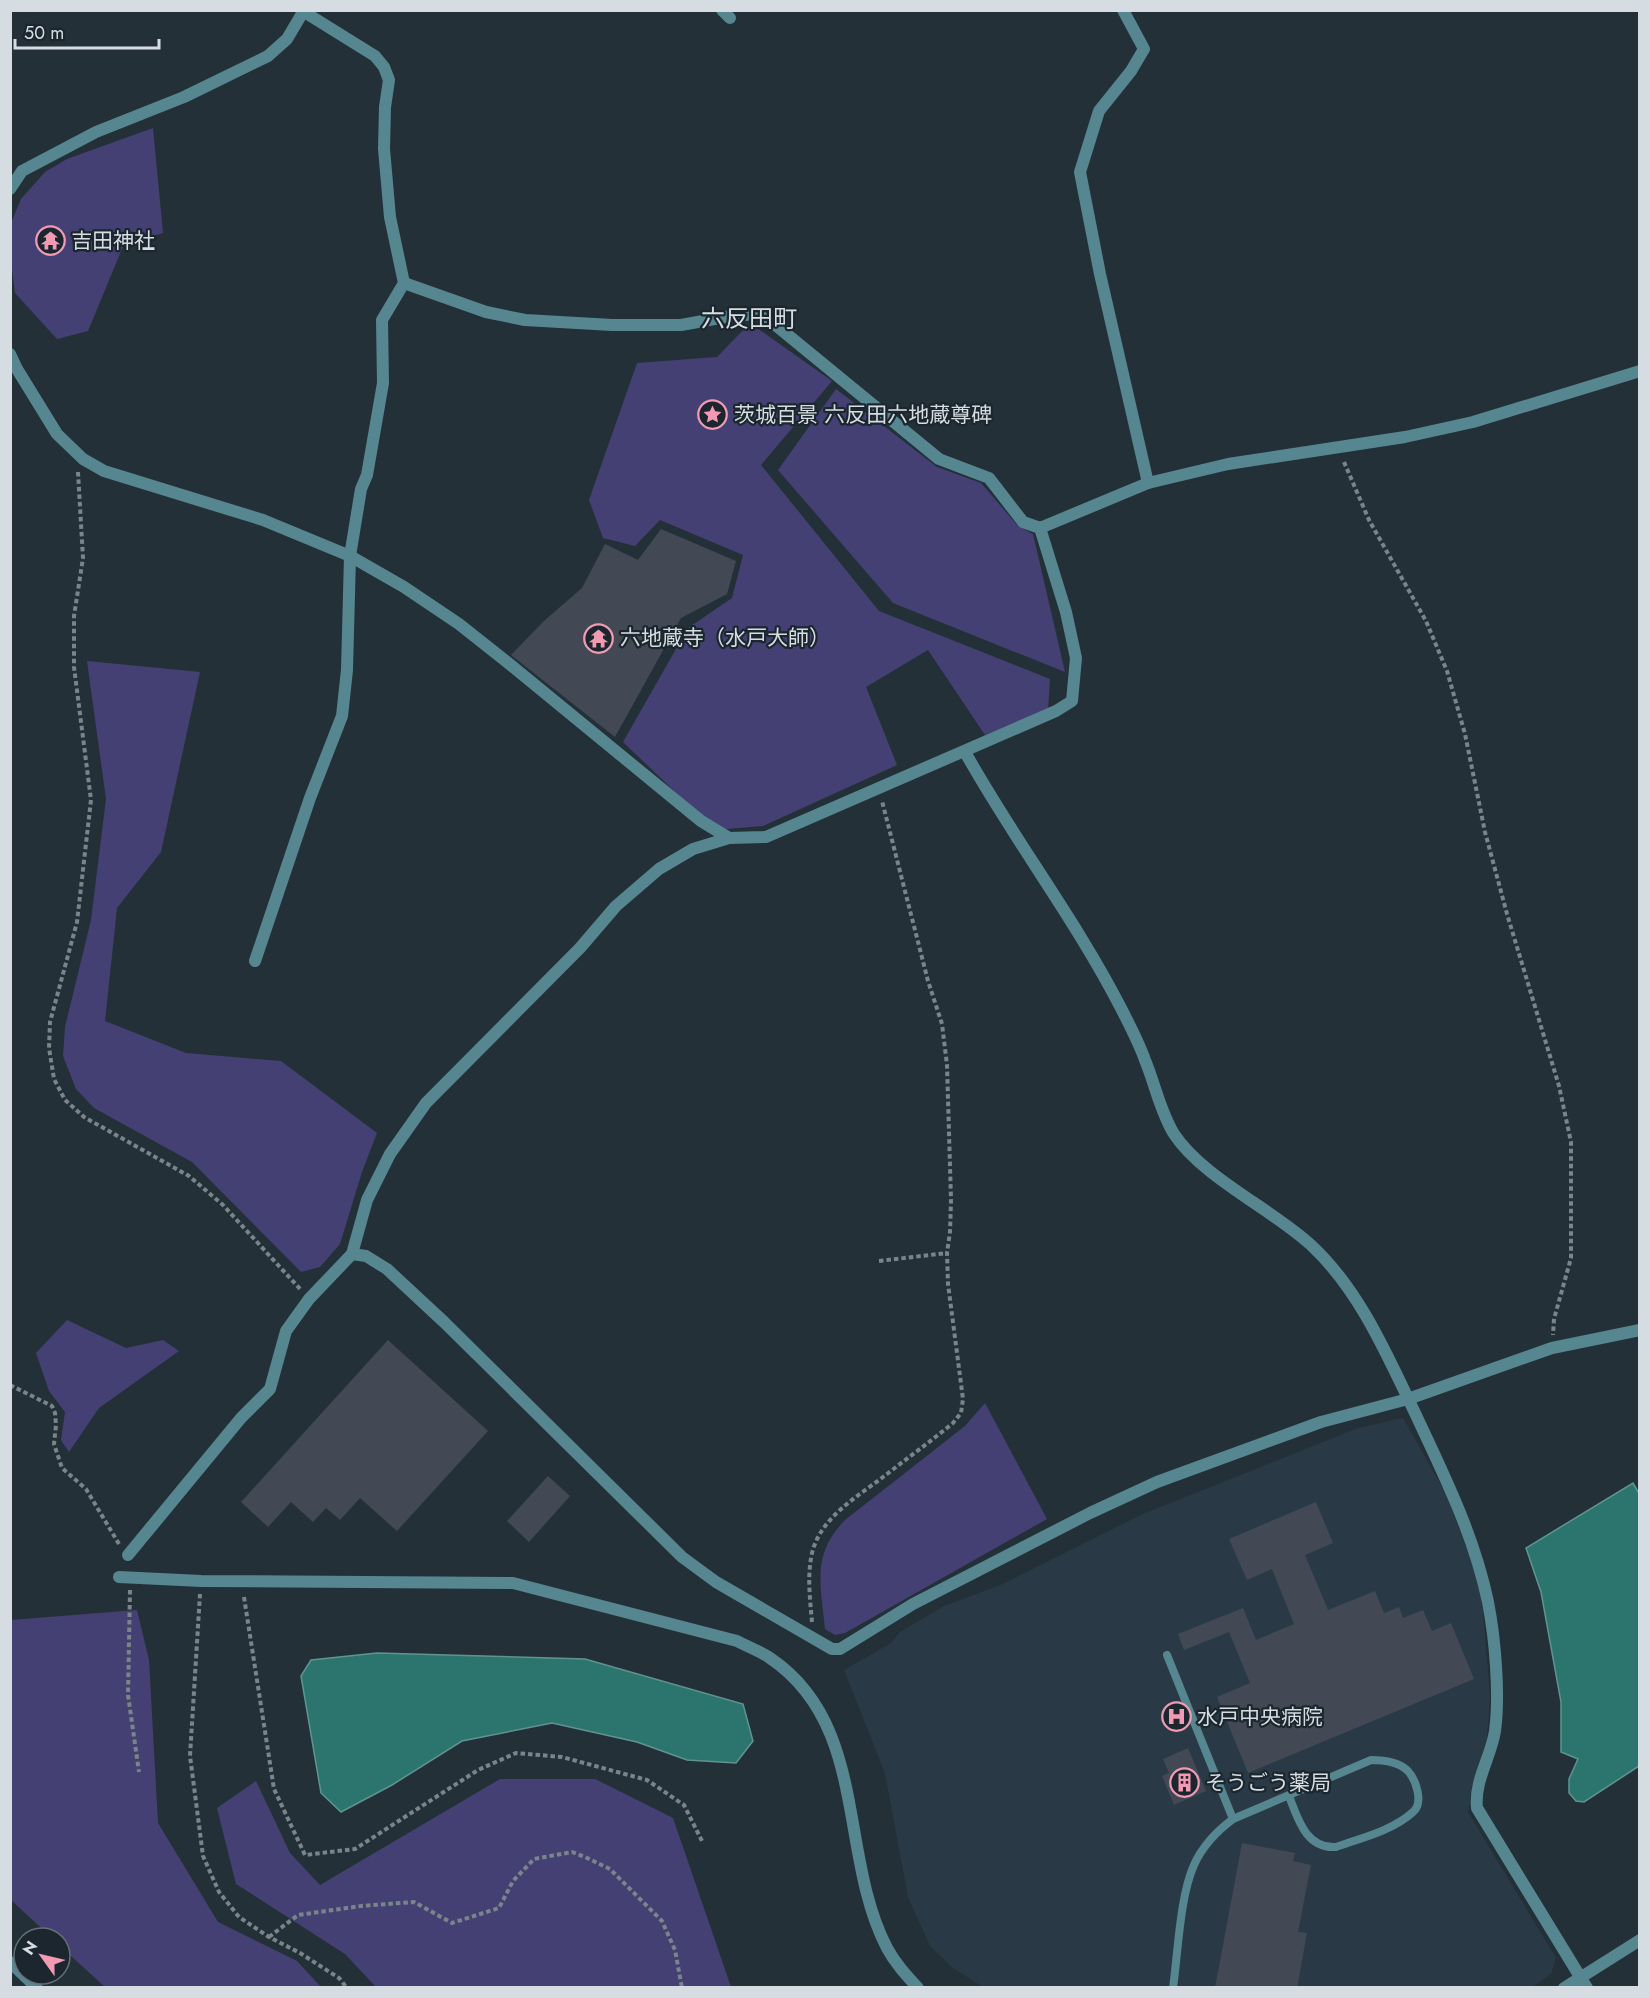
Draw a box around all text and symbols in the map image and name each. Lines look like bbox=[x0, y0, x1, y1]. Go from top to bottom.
scale bar bbox=[15, 12, 159, 50]
text: 50 m bbox=[24, 20, 64, 46]
temple icon: 吉田神社 bbox=[34, 225, 66, 257]
place label: 吉田神社 bbox=[71, 226, 155, 256]
district label: 六反田町 bbox=[701, 301, 797, 336]
place icon: 茨城百景 六反田六地蔵尊碑 bbox=[697, 399, 729, 431]
place label: 茨城百景 六反田六地蔵尊碑 bbox=[734, 400, 992, 430]
temple icon: 六地蔵寺（水戸大師） bbox=[583, 622, 615, 654]
place label: 六地蔵寺（水戸大師） bbox=[620, 623, 830, 653]
hospital icon: 水戸中央病院 bbox=[1160, 1701, 1192, 1733]
place label: 水戸中央病院 bbox=[1197, 1702, 1323, 1732]
building icon: そうごう薬局 bbox=[1168, 1767, 1200, 1799]
place label: そうごう薬局 bbox=[1205, 1768, 1331, 1798]
north arrow bbox=[12, 1926, 72, 1986]
text: N bbox=[17, 1936, 43, 1960]

